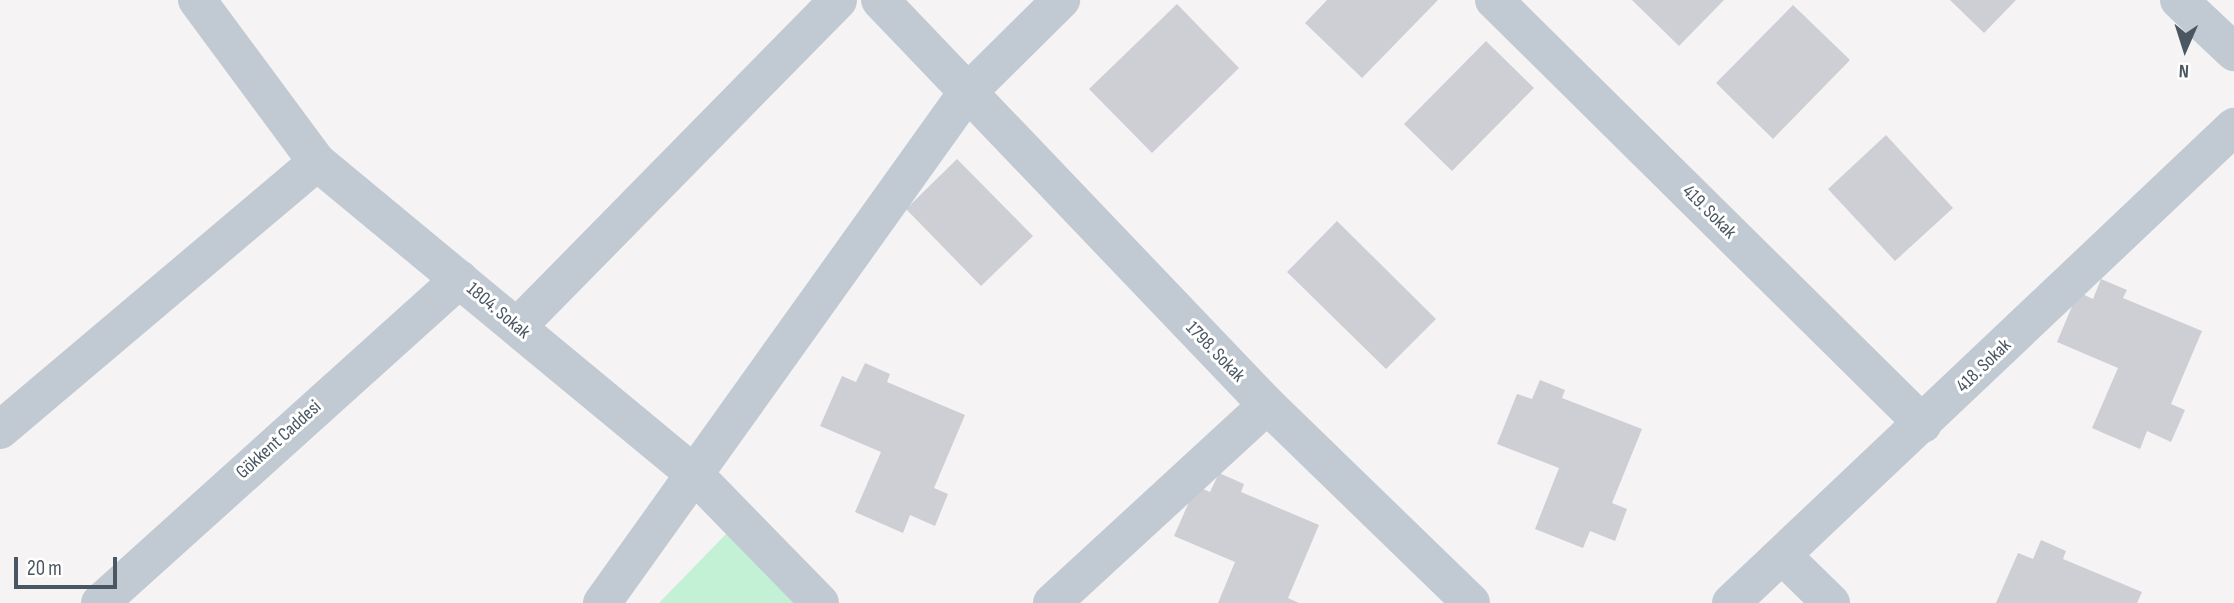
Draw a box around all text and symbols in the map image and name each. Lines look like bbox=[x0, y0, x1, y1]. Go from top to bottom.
north arrow bbox=[2150, 14, 2220, 84]
text: N bbox=[2178, 59, 2190, 82]
street label: 419. Sokak bbox=[1677, 180, 1741, 244]
street label: 1804. Sokak bbox=[462, 278, 534, 344]
street label: 1798. Sokak bbox=[1181, 317, 1249, 387]
street label: 418. Sokak bbox=[1952, 334, 2016, 398]
street label: Gökkent Caddesi bbox=[232, 396, 326, 484]
scale bar bbox=[18, 544, 121, 588]
text: 20 m bbox=[27, 556, 62, 581]

